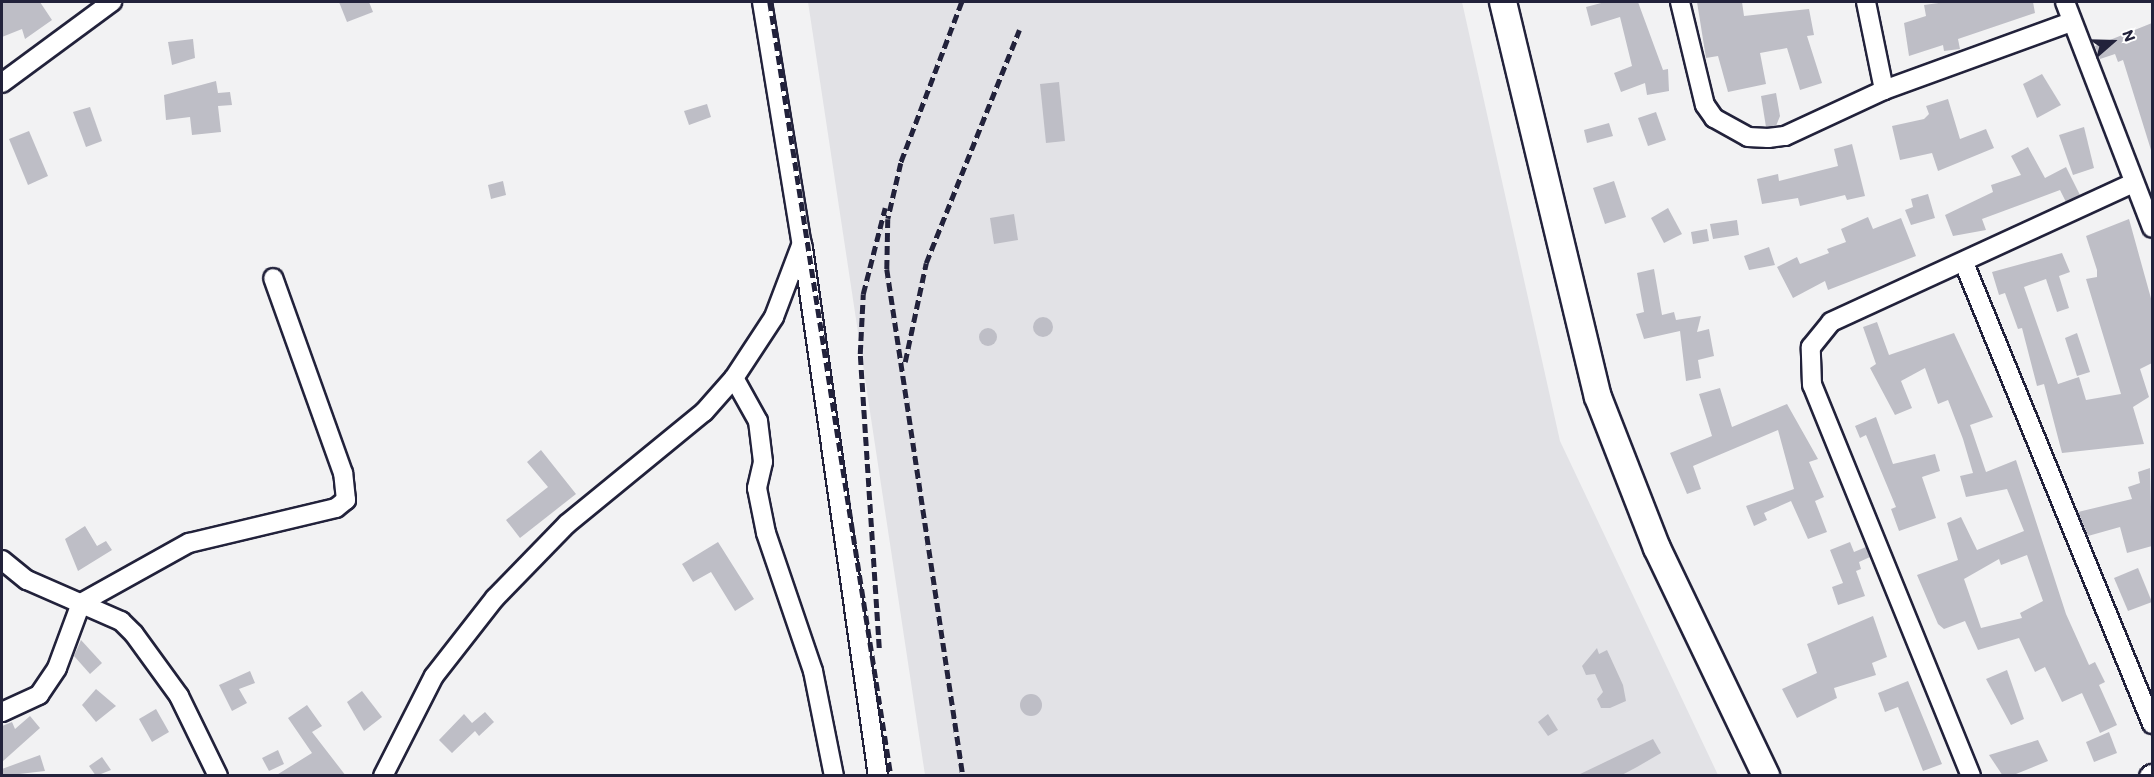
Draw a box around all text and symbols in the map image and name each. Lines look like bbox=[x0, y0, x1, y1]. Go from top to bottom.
north arrow bbox=[2082, 12, 2142, 72]
text: N bbox=[2119, 27, 2140, 44]

